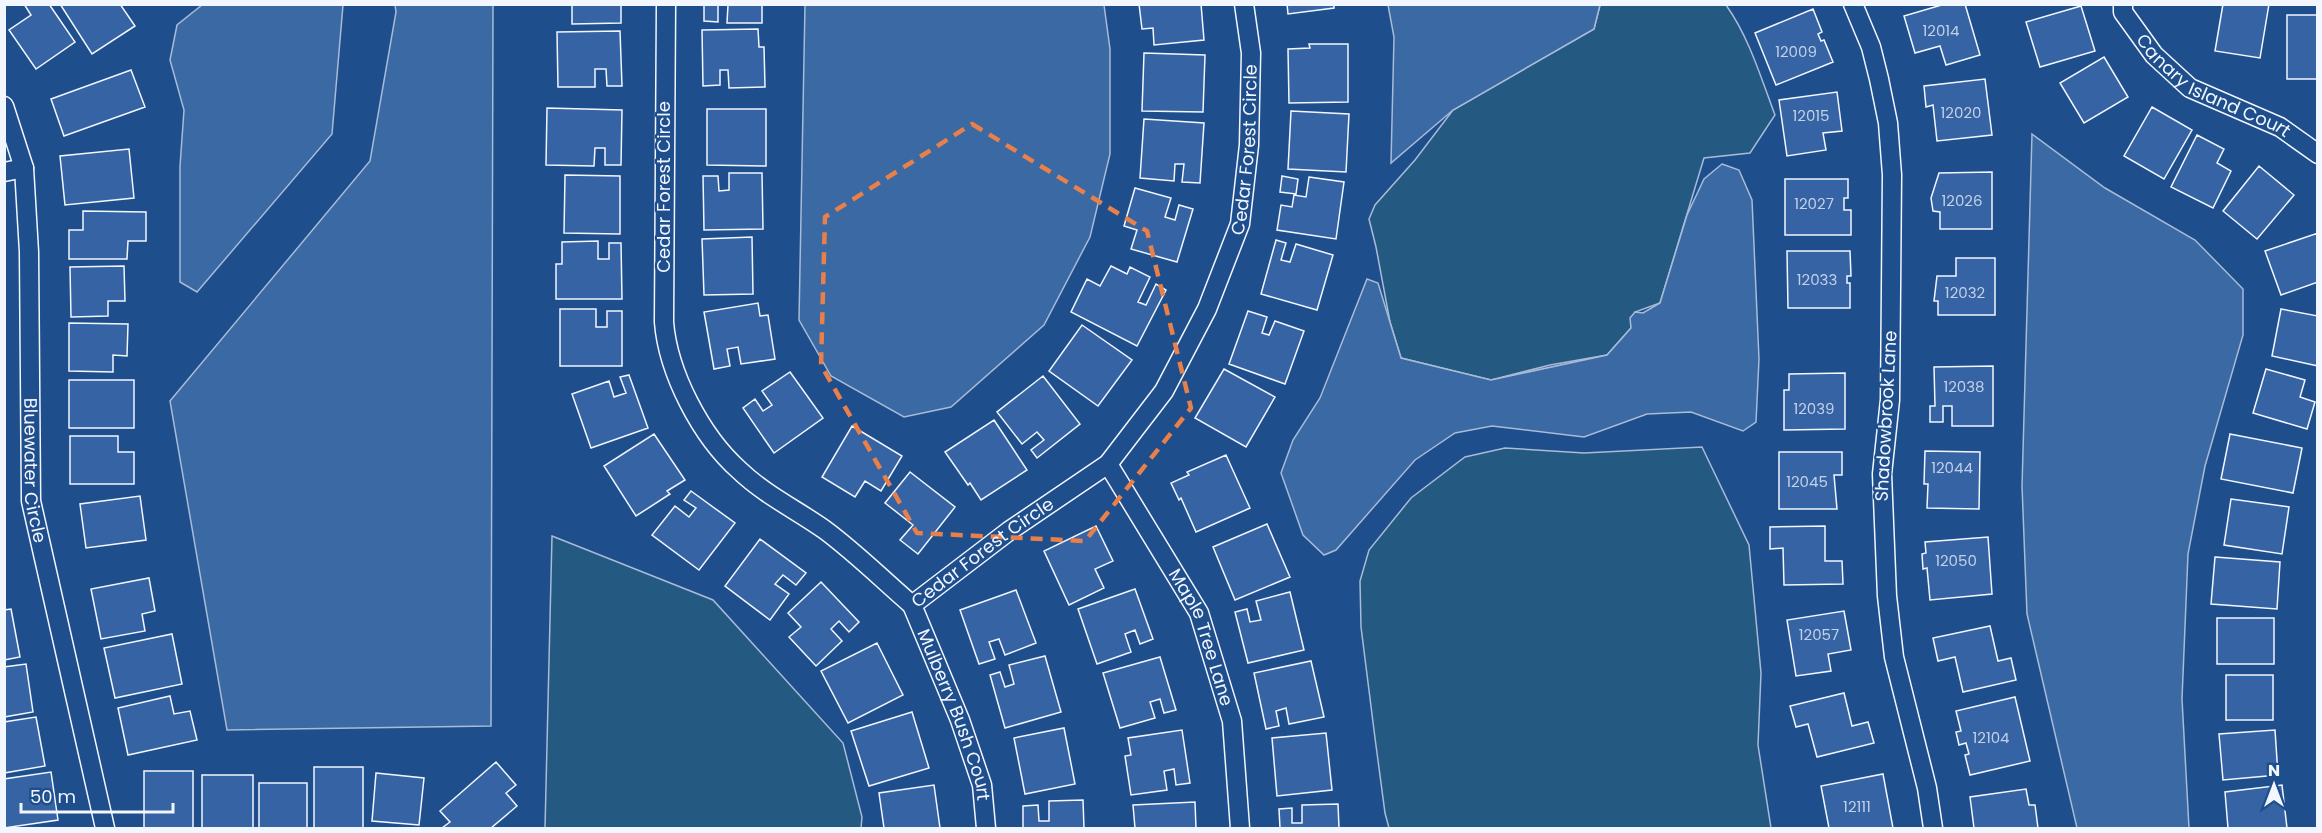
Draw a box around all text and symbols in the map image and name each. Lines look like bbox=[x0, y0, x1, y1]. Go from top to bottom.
house number: 12014 bbox=[1922, 20, 1960, 41]
street label: Canary Island Court bbox=[2131, 28, 2296, 143]
house number: 12009 bbox=[1775, 41, 1817, 62]
street label: Cedar Forest Circle bbox=[1224, 64, 1263, 239]
street label: Cedar Forest Circle bbox=[651, 101, 676, 273]
house number: 12020 bbox=[1941, 102, 1981, 123]
house number: 12015 bbox=[1792, 105, 1830, 126]
house number: 12026 bbox=[1942, 190, 1983, 211]
house number: 12027 bbox=[1794, 193, 1834, 214]
house number: 12033 bbox=[1797, 269, 1837, 290]
house number: 12032 bbox=[1945, 282, 1985, 303]
street label: Shadowbrook Lane bbox=[1869, 330, 1902, 502]
house number: 12038 bbox=[1943, 376, 1985, 397]
street label: Bluewater Circle bbox=[18, 398, 53, 545]
house number: 12039 bbox=[1793, 398, 1835, 419]
house number: 12044 bbox=[1931, 457, 1973, 478]
house number: 12045 bbox=[1786, 471, 1828, 492]
street label: Cedar Forest Circle bbox=[906, 491, 1059, 613]
house number: 12050 bbox=[1935, 550, 1977, 571]
street label: Maple Tree Lane bbox=[1163, 564, 1240, 709]
house number: 12057 bbox=[1799, 624, 1839, 645]
street label: Mulberry Bush Court bbox=[911, 625, 996, 802]
house number: 12104 bbox=[1972, 727, 2010, 748]
north arrow bbox=[2244, 755, 2304, 815]
text: N bbox=[2268, 759, 2280, 782]
scale bar bbox=[21, 776, 172, 814]
text: 50 m bbox=[30, 784, 76, 809]
house number: 12111 bbox=[1843, 796, 1871, 817]

